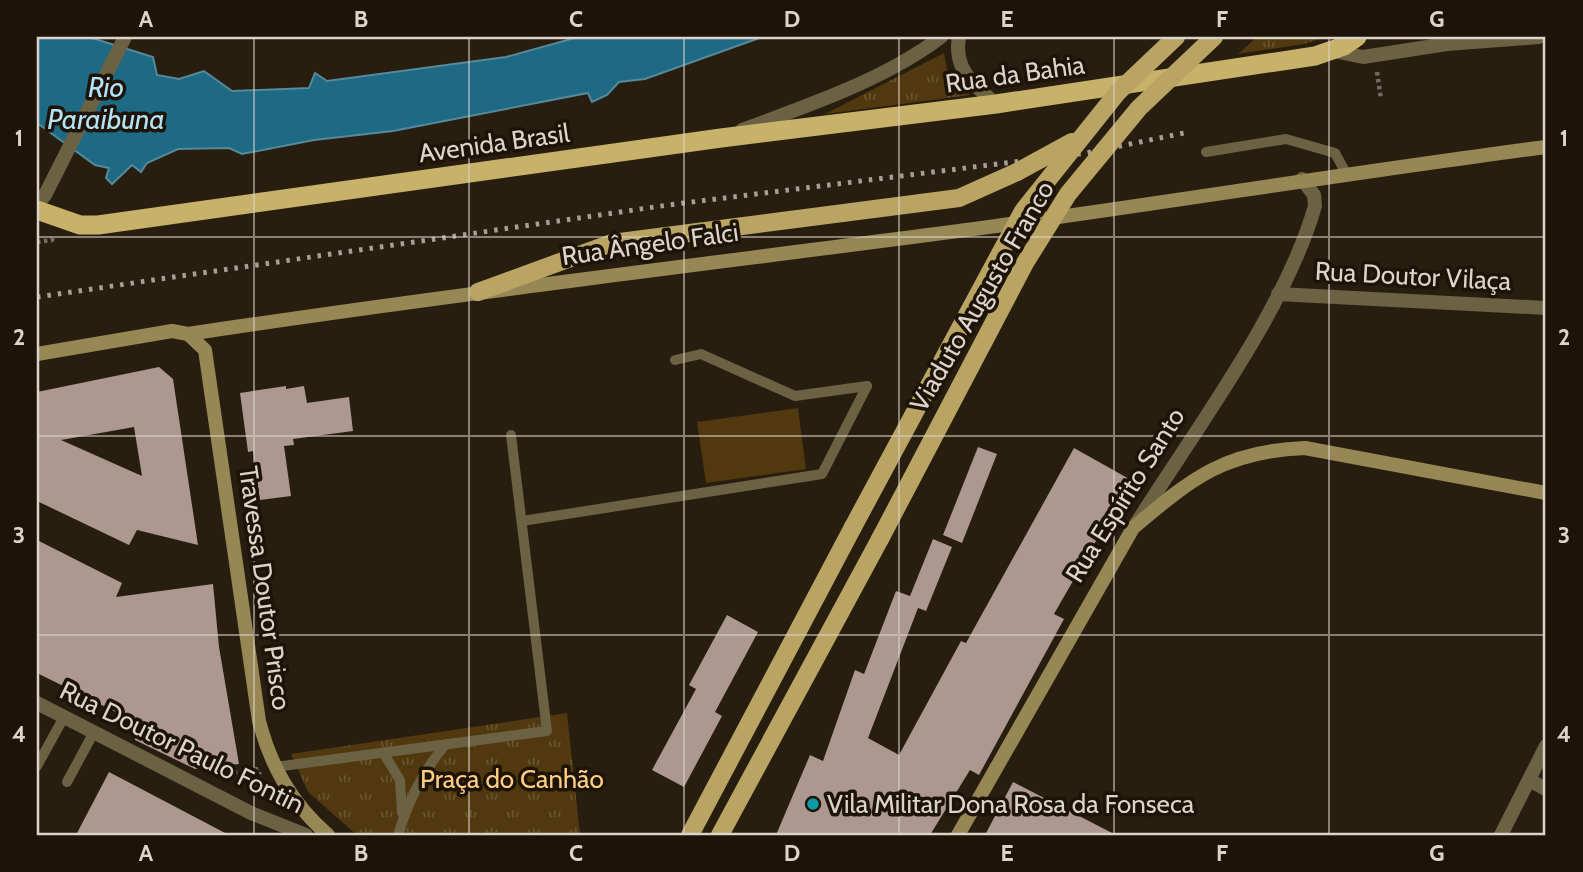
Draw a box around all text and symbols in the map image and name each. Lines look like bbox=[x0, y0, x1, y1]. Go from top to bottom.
text: A bbox=[139, 5, 154, 33]
text: B bbox=[354, 5, 368, 33]
text: C bbox=[569, 5, 583, 33]
text: D bbox=[784, 5, 800, 33]
text: E bbox=[1000, 5, 1014, 33]
text: F bbox=[1216, 5, 1228, 33]
text: G bbox=[1429, 5, 1445, 33]
street label: Rua da Bahia bbox=[943, 48, 1087, 100]
water label: Rio Paraibuna bbox=[47, 70, 165, 136]
street label: Avenida Brasil bbox=[416, 117, 572, 169]
text: 1 bbox=[15, 124, 23, 152]
text: 1 bbox=[1560, 124, 1568, 152]
street label: Viaduto Augusto Franco bbox=[903, 175, 1061, 417]
street label: Rua Ângelo Falci bbox=[560, 216, 740, 272]
street label: Rua Doutor Vilaça bbox=[1314, 255, 1512, 297]
text: 2 bbox=[13, 323, 25, 351]
text: 2 bbox=[1558, 323, 1570, 351]
street label: Rua Espírito Santo bbox=[1058, 402, 1192, 588]
street label: Travessa Doutor Prisco bbox=[232, 464, 298, 712]
text: 3 bbox=[13, 521, 25, 549]
text: 3 bbox=[1558, 521, 1570, 549]
street label: Rua Doutor Paulo Fontin bbox=[55, 674, 309, 820]
text: 4 bbox=[12, 720, 26, 748]
text: 4 bbox=[1557, 720, 1571, 748]
park label: Praça do Canhão bbox=[420, 763, 604, 795]
place label: Vila Militar Dona Rosa da Fonseca bbox=[827, 788, 1195, 820]
marker: Vila Militar Dona Rosa da Fonseca bbox=[805, 796, 821, 812]
text: A bbox=[139, 839, 154, 867]
text: B bbox=[354, 839, 368, 867]
text: C bbox=[569, 839, 583, 867]
text: D bbox=[784, 839, 800, 867]
text: E bbox=[1000, 839, 1014, 867]
text: F bbox=[1216, 839, 1228, 867]
text: G bbox=[1429, 839, 1445, 867]

